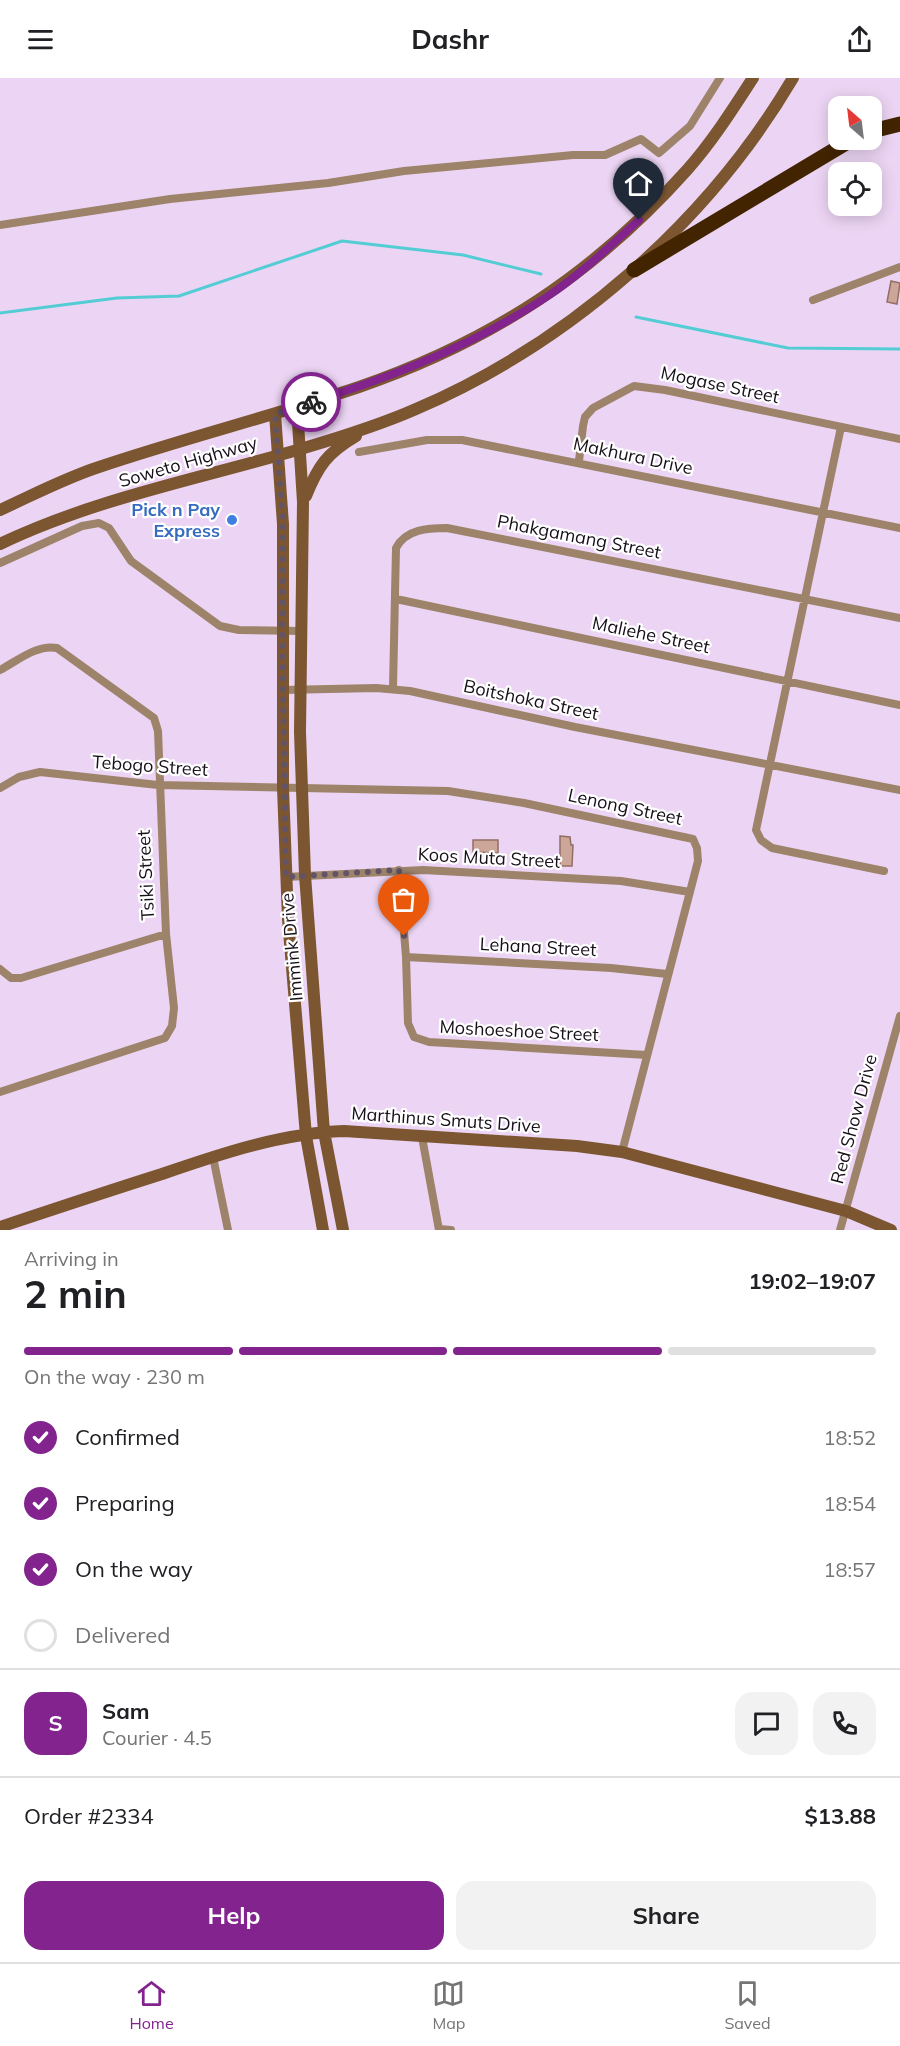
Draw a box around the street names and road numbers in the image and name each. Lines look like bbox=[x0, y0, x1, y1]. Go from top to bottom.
street label: Mogase Street bbox=[659, 361, 781, 408]
street label: Soweto Highway bbox=[116, 431, 260, 492]
street label: Makhura Drive bbox=[571, 432, 695, 479]
street label: Phakgamang Street bbox=[495, 509, 663, 564]
street label: Maliehe Street bbox=[590, 611, 712, 658]
street label: Boitshoka Street bbox=[462, 674, 601, 725]
street label: Tebogo Street bbox=[91, 750, 209, 781]
street label: Lenong Street bbox=[566, 783, 684, 830]
street label: Tsiki Street bbox=[132, 829, 159, 921]
street label: Koos Muta Street bbox=[417, 842, 561, 873]
street label: Immink Drive bbox=[275, 892, 308, 1002]
street label: Lehana Street bbox=[479, 932, 597, 961]
street label: Moshoeshoe Street bbox=[439, 1015, 599, 1046]
street label: Red Show Drive bbox=[825, 1052, 882, 1186]
street label: Marthinus Smuts Drive bbox=[351, 1101, 541, 1138]

